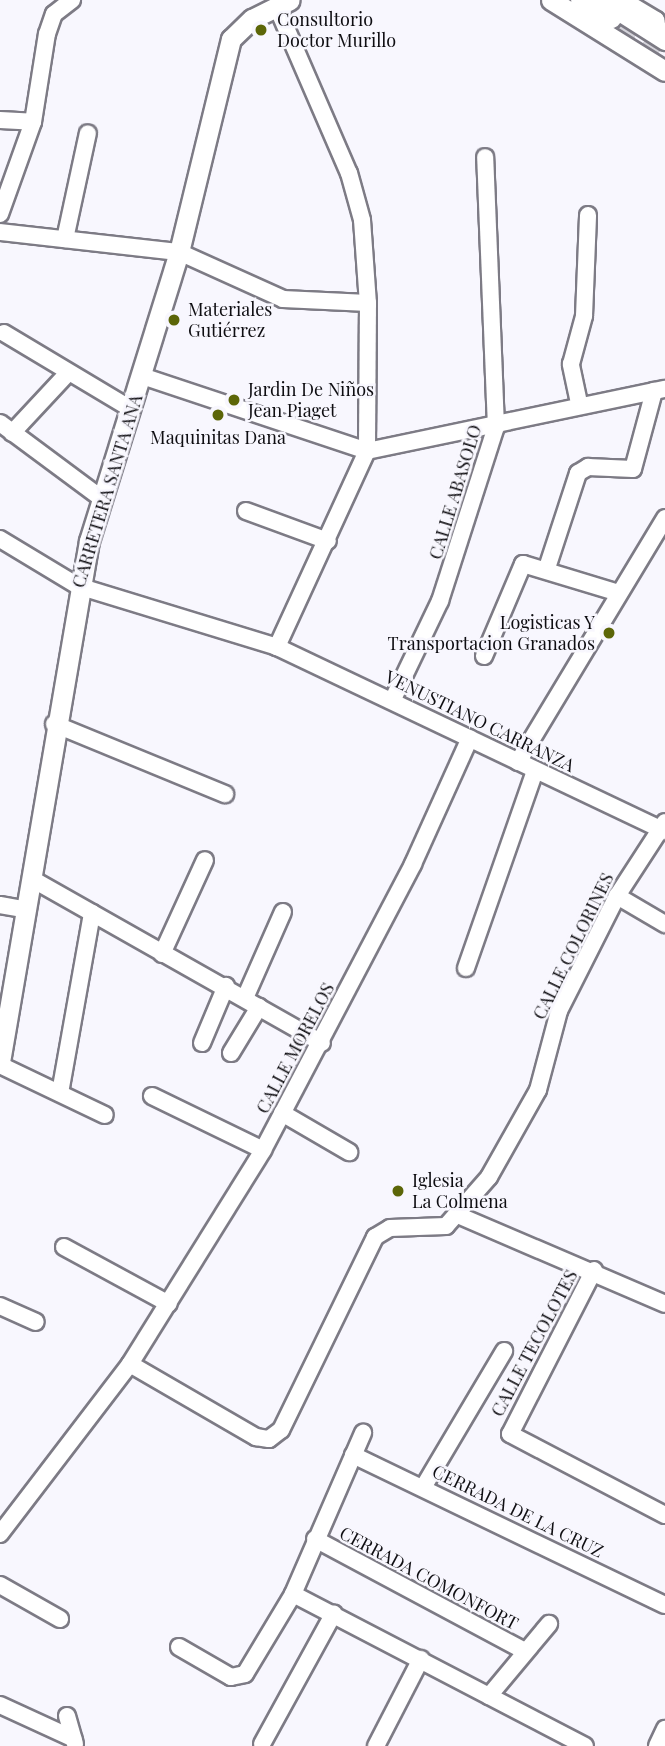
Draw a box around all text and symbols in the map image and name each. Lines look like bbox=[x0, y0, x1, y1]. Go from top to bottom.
place label: Consultorio Doctor Murillo bbox=[277, 9, 397, 52]
marker: Consultorio Doctor Murillo bbox=[251, 20, 271, 40]
place label: Materiales Gutiérrez bbox=[188, 299, 272, 342]
marker: Materiales Gutiérrez bbox=[166, 312, 182, 328]
place label: Jardin De Niños Jean Piaget bbox=[248, 379, 374, 422]
street label: CARRETERA SANTA ANA bbox=[67, 391, 147, 591]
marker: Jardin De Niños Jean Piaget bbox=[226, 392, 242, 408]
marker: Maquinitas Dana bbox=[210, 407, 226, 423]
street label: CALLE ABASOLO bbox=[424, 422, 486, 562]
place label: Maquinitas Dana bbox=[150, 426, 286, 448]
place label: Logisticas Y Transportacion Granados bbox=[388, 612, 595, 654]
marker: Logisticas Y Transportacion Granados bbox=[601, 625, 617, 641]
street label: VENUSTIANO CARRANZA bbox=[382, 666, 578, 776]
street label: CALLE COLORINES bbox=[528, 869, 618, 1023]
street label: CALLE MORELOS bbox=[251, 979, 339, 1117]
place label: Iglesia La Colmena bbox=[412, 1170, 508, 1212]
marker: Iglesia La Colmena bbox=[390, 1183, 406, 1199]
street label: CALLE TECOLOTES bbox=[486, 1266, 582, 1420]
street label: CERRADA DE LA CRUZ bbox=[429, 1460, 607, 1562]
street label: CERRADA COMONFORT bbox=[336, 1522, 522, 1634]

